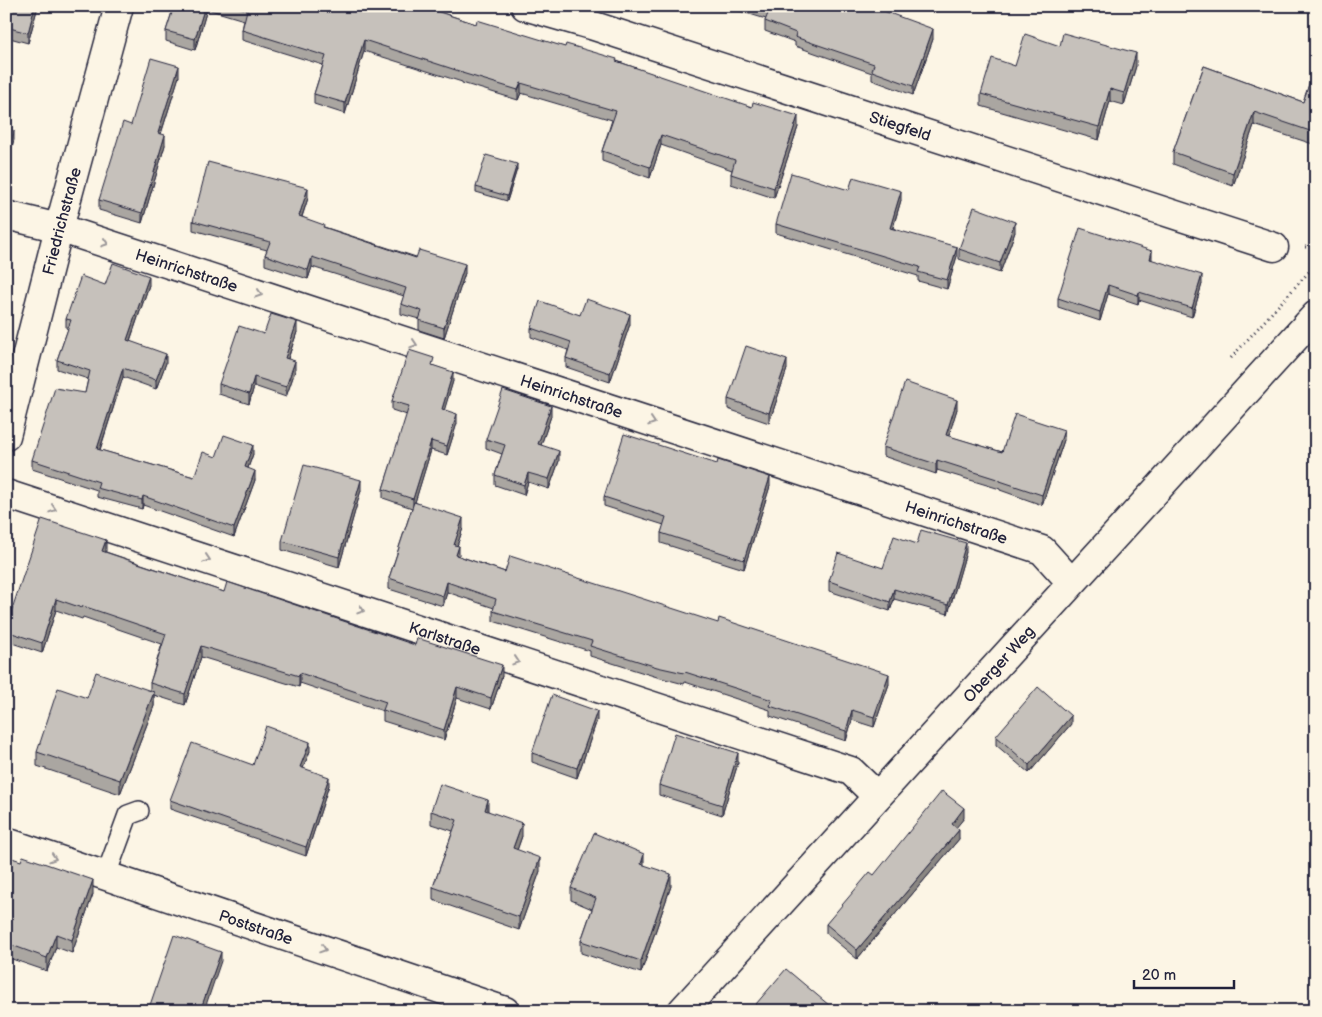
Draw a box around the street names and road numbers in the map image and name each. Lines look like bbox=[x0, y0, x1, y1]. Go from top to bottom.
street label: Stiegfeld bbox=[867, 108, 933, 146]
street label: Friedrichstraße bbox=[39, 165, 86, 277]
street label: Heinrichstraße bbox=[133, 246, 240, 297]
street label: Heinrichstraße bbox=[518, 372, 625, 423]
street label: Heinrichstraße bbox=[902, 498, 1010, 549]
street label: Karlstraße bbox=[406, 619, 483, 660]
street label: Oberger Weg bbox=[960, 622, 1039, 707]
street label: Poststraße bbox=[216, 907, 296, 950]

